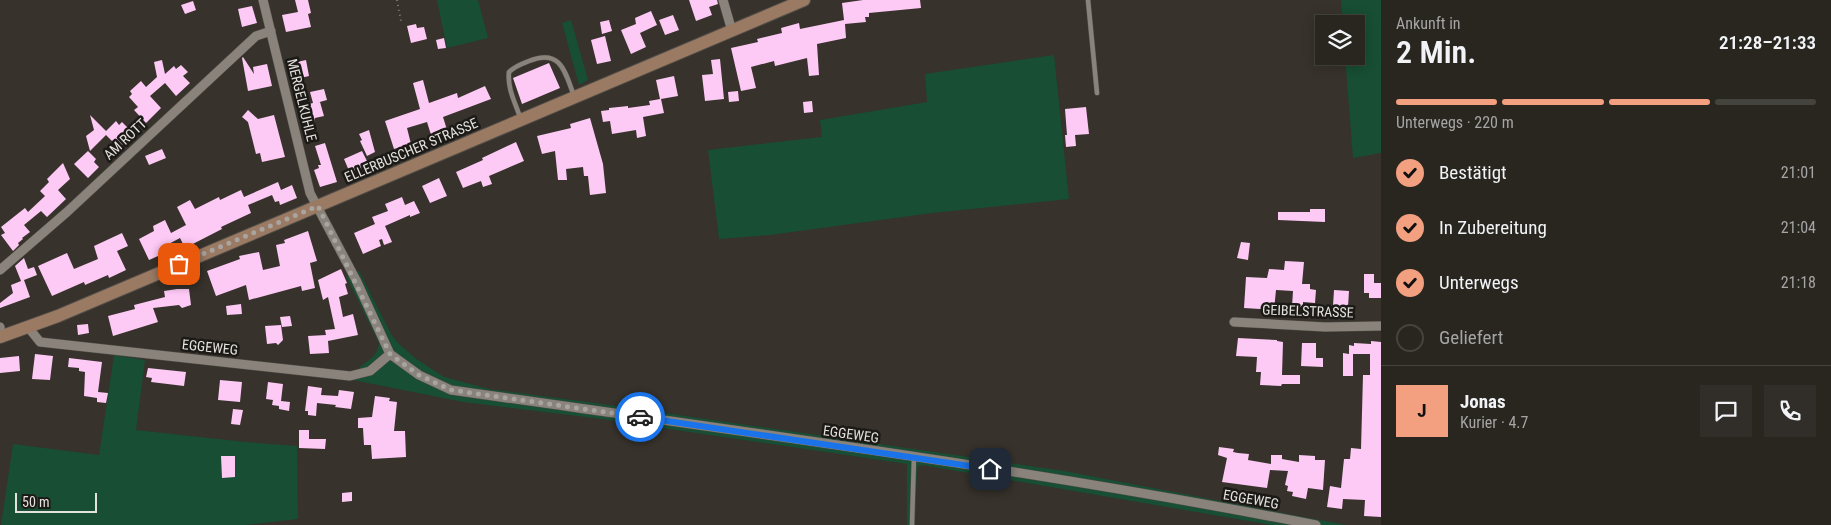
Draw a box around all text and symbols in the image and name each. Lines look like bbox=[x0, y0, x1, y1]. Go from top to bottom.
text: Ankunft in bbox=[1396, 14, 1461, 33]
map controls bbox=[1315, 15, 1365, 65]
button: layers bbox=[1315, 15, 1365, 65]
text: 21:28–21:33 bbox=[1719, 31, 1816, 54]
text: 2 Min. bbox=[1396, 33, 1476, 71]
street label: MERGELKUHLE bbox=[284, 57, 320, 143]
text: Unterwegs · 220 m bbox=[1396, 113, 1514, 132]
street label: AM ROTT bbox=[100, 115, 150, 163]
street label: ELLERBUSCHER STRASSE bbox=[342, 115, 480, 185]
icon: check bbox=[1396, 159, 1424, 187]
text: Bestätigt bbox=[1439, 161, 1507, 184]
text: 21:01 bbox=[1781, 163, 1816, 182]
icon: check bbox=[1396, 214, 1424, 242]
text: In Zubereitung bbox=[1439, 216, 1547, 239]
text: 21:04 bbox=[1781, 218, 1816, 237]
pin bbox=[158, 243, 200, 285]
icon: bag bbox=[165, 250, 193, 278]
icon: check bbox=[1396, 269, 1424, 297]
text: Unterwegs bbox=[1439, 271, 1519, 294]
text: 21:18 bbox=[1781, 273, 1816, 292]
street label: GEIBELSTRASSE bbox=[1262, 301, 1354, 321]
text: Geliefert bbox=[1439, 326, 1503, 349]
street label: EGGEWEG bbox=[181, 336, 239, 358]
button: chat bbox=[1700, 385, 1752, 437]
button: phone bbox=[1764, 385, 1816, 437]
text: Jonas bbox=[1460, 390, 1506, 413]
courier bbox=[615, 392, 665, 442]
text: J bbox=[1417, 399, 1427, 422]
icon: car bbox=[626, 403, 654, 431]
text: Kurier · 4.7 bbox=[1460, 413, 1528, 432]
street label: EGGEWEG bbox=[822, 422, 880, 446]
pin bbox=[969, 448, 1011, 490]
icon: home bbox=[976, 455, 1004, 483]
street label: EGGEWEG bbox=[1222, 486, 1280, 512]
scale bar bbox=[15, 490, 98, 513]
text: 50 m bbox=[22, 494, 50, 510]

